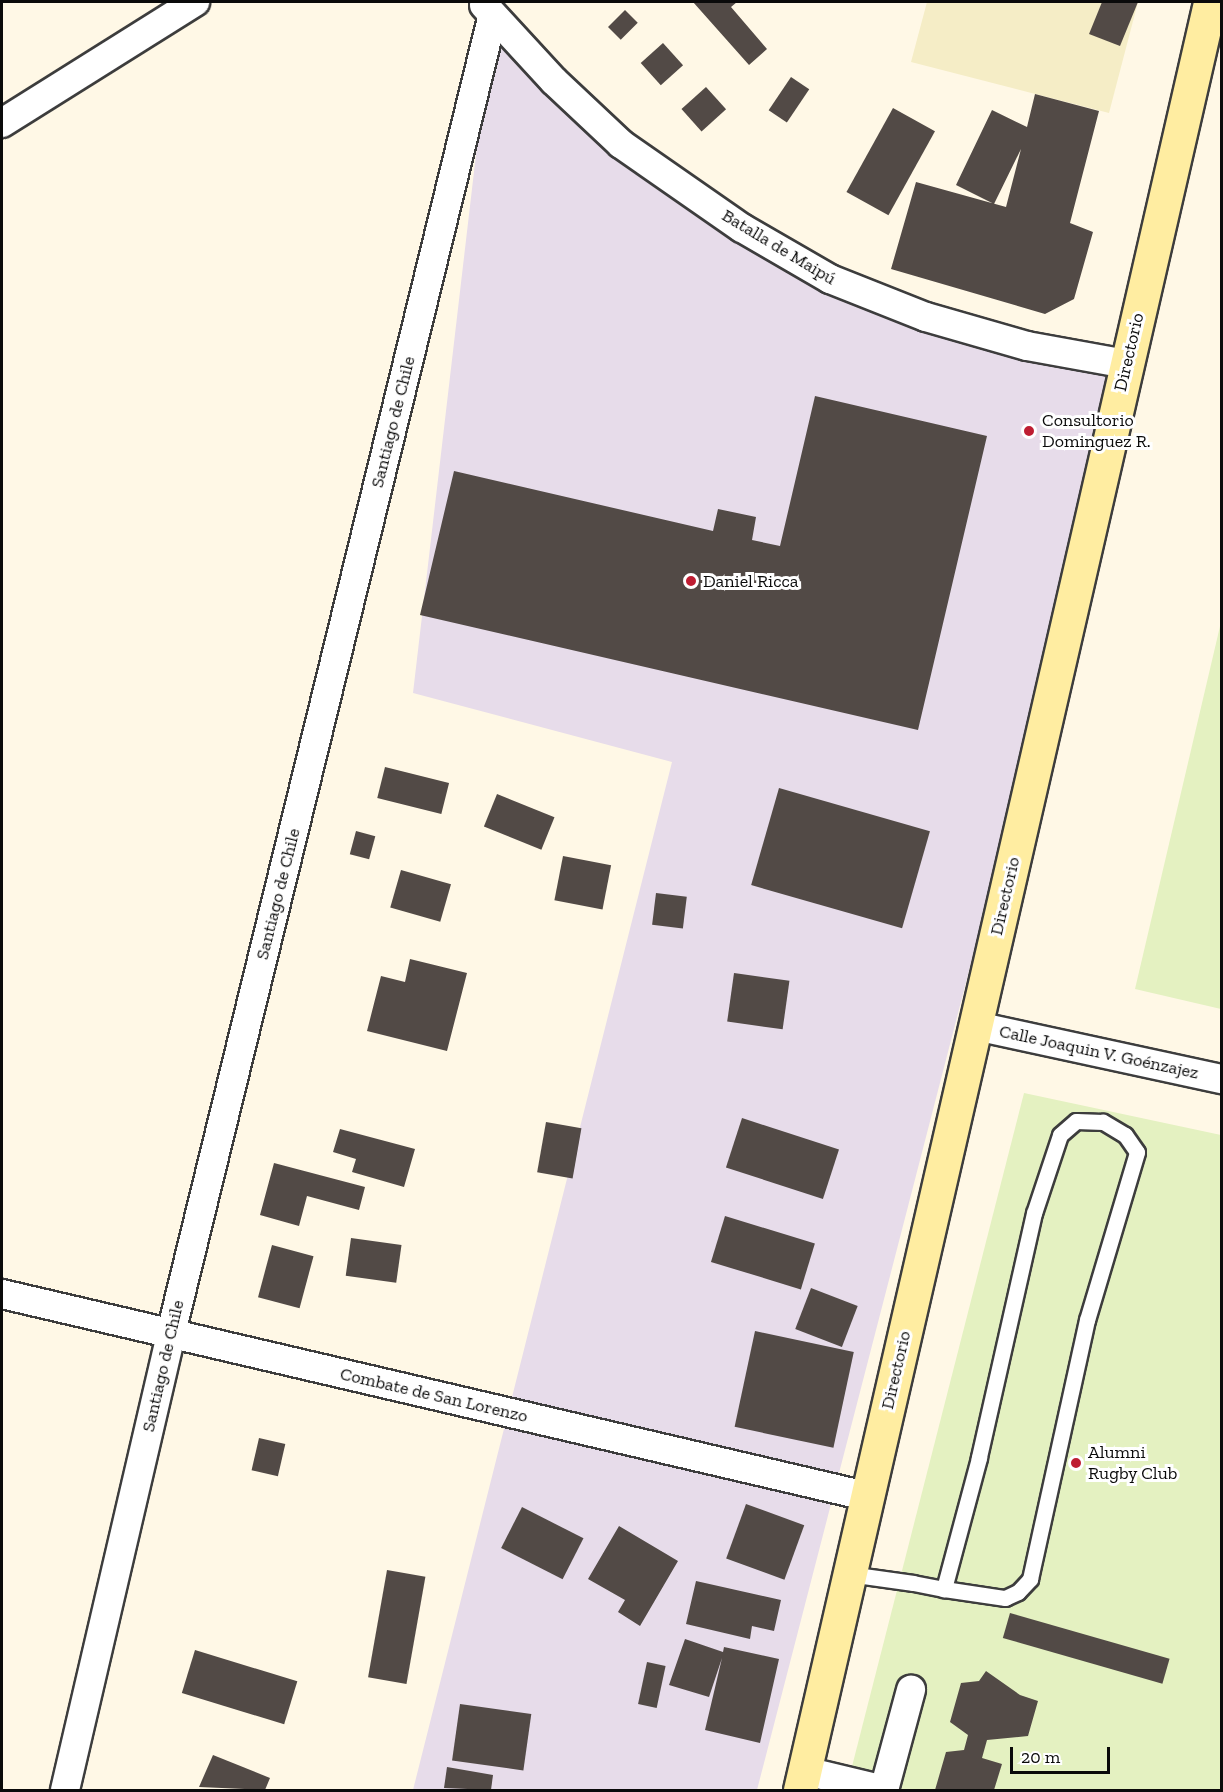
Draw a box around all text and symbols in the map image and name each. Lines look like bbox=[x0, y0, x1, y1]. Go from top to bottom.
street label: Batalla de Maipú bbox=[718, 204, 840, 290]
street label: Directorio bbox=[1109, 311, 1149, 393]
street label: Santiago de Chile bbox=[366, 354, 420, 490]
place label: Consultorio Dominguez R. bbox=[1042, 410, 1151, 452]
marker: Consultorio Dominguez R. bbox=[1020, 422, 1038, 440]
place label: Daniel Ricca bbox=[703, 570, 798, 592]
marker: Daniel Ricca bbox=[684, 574, 698, 588]
street label: Santiago de Chile bbox=[251, 826, 305, 962]
street label: Directorio bbox=[985, 855, 1025, 937]
street label: Calle Joaquin V. Goénzajez bbox=[997, 1020, 1201, 1084]
street label: Santiago de Chile bbox=[137, 1298, 189, 1434]
street label: Directorio bbox=[876, 1329, 916, 1411]
street label: Combate de San Lorenzo bbox=[338, 1363, 530, 1427]
place label: Alumni Rugby Club bbox=[1088, 1442, 1178, 1484]
marker: Alumni Rugby Club bbox=[1069, 1456, 1083, 1470]
scale bar bbox=[1013, 1735, 1114, 1773]
text: 20 m bbox=[1021, 1746, 1060, 1768]

